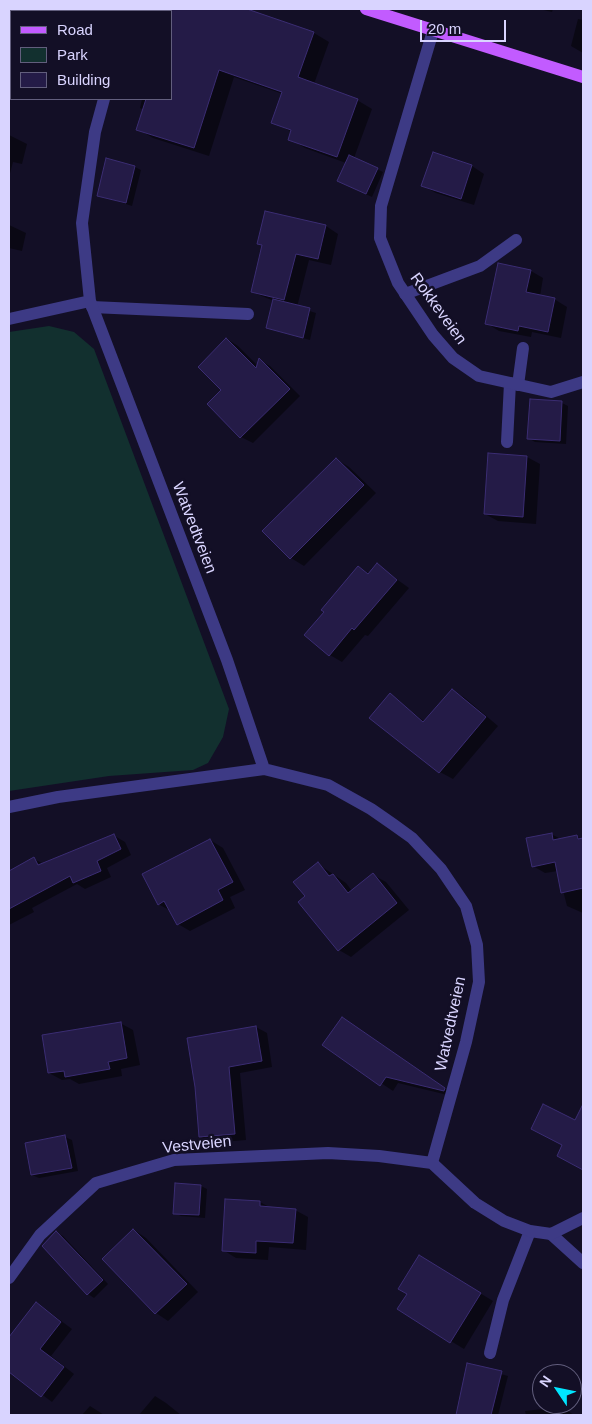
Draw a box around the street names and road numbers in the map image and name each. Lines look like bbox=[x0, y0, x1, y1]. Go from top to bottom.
street label: Rokkeveien bbox=[406, 270, 470, 348]
street label: Watvedtveien bbox=[168, 480, 220, 576]
street label: Watvedtveien bbox=[432, 975, 470, 1073]
street label: Vestveien bbox=[161, 1132, 233, 1158]

